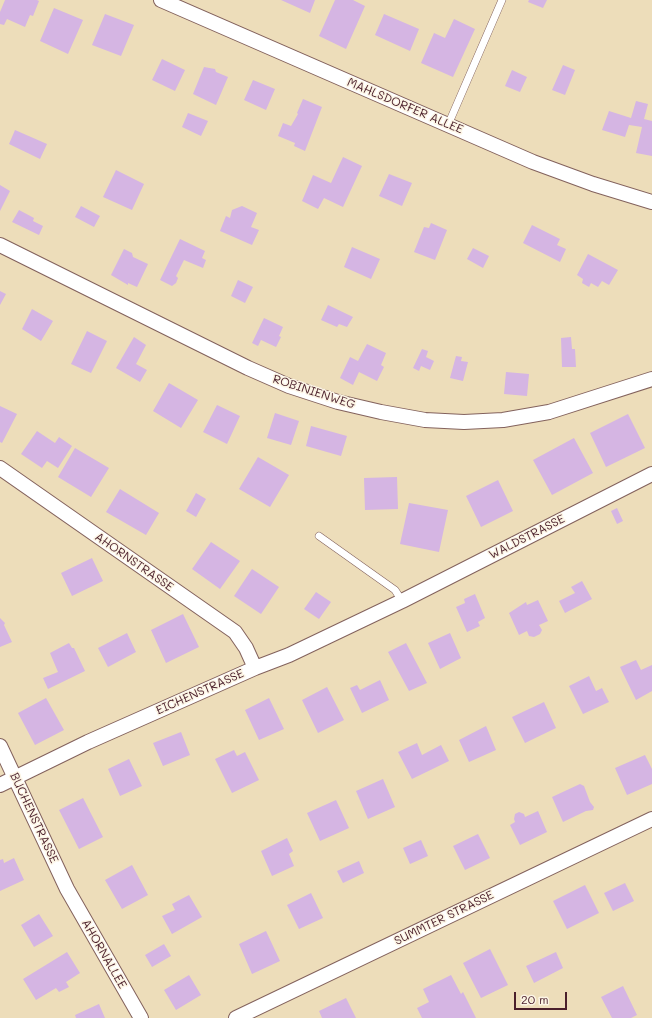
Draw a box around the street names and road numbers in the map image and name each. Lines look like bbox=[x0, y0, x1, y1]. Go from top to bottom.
street label: MAHLSDORFER ALLEE bbox=[345, 75, 465, 137]
street label: ROBINIENWEG bbox=[271, 372, 357, 412]
street label: WALDSTRASSE bbox=[487, 512, 567, 562]
street label: AHORNSTRASSE bbox=[92, 530, 176, 594]
street label: EICHENSTRASSE bbox=[154, 666, 246, 718]
street label: BUCHENSTRASSE bbox=[7, 770, 61, 866]
street label: SUMMTER STRASSE bbox=[392, 888, 496, 948]
street label: AHORNALLEE bbox=[78, 917, 130, 991]

